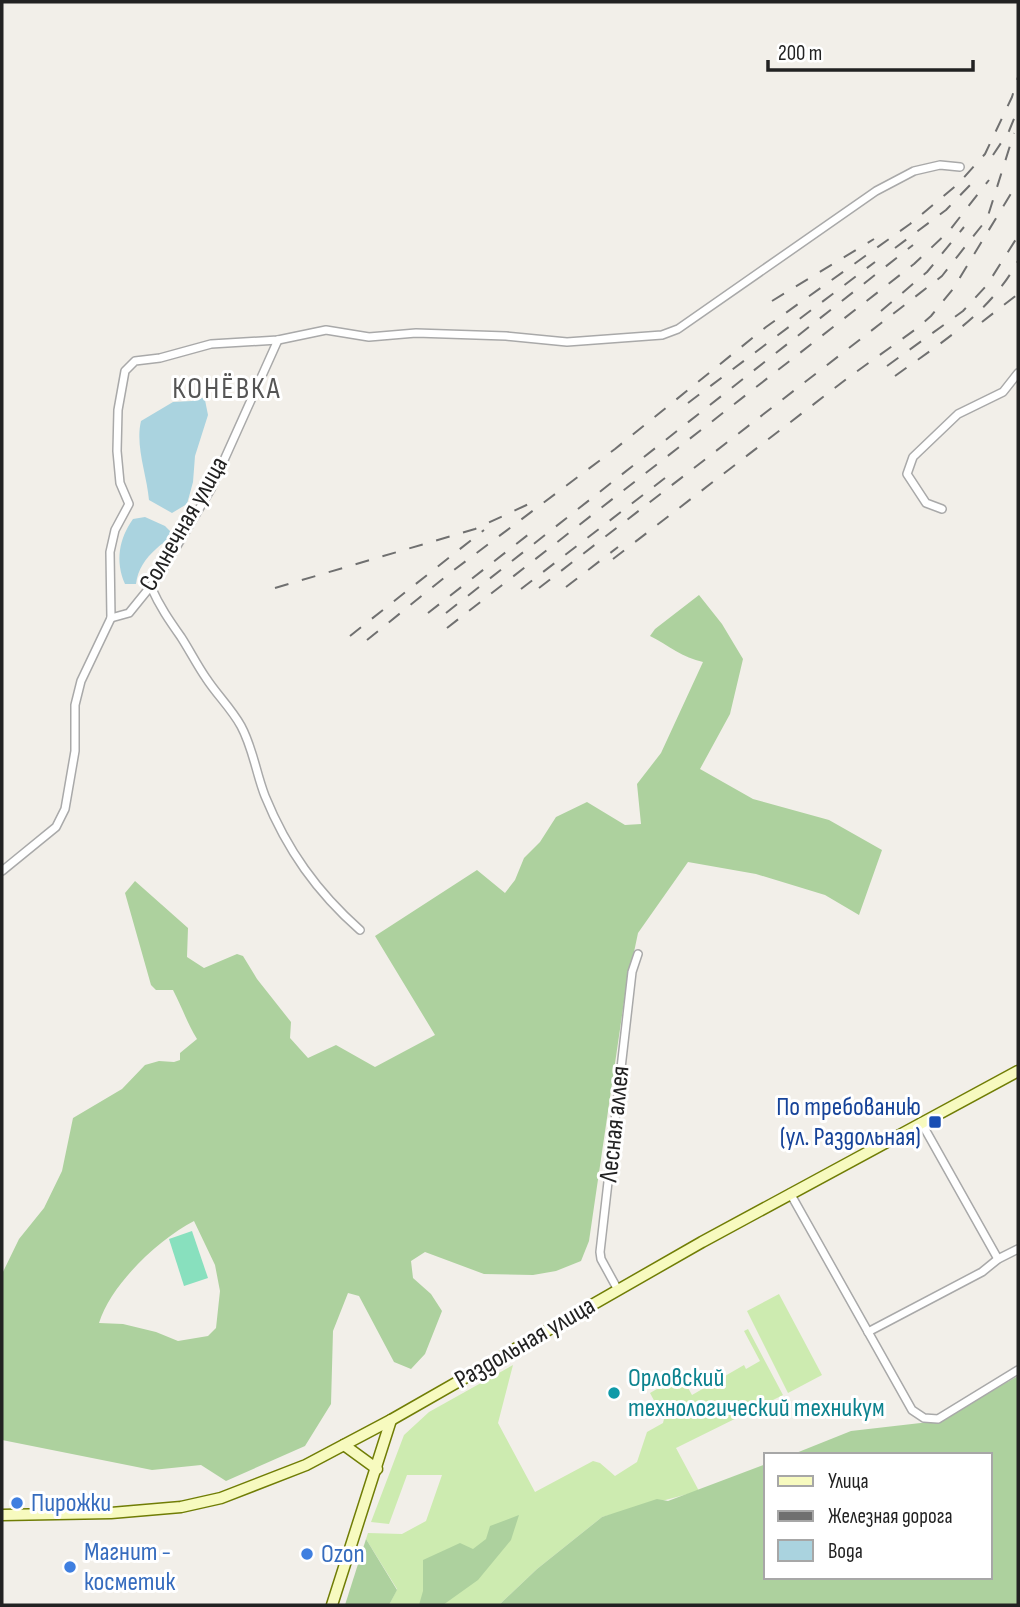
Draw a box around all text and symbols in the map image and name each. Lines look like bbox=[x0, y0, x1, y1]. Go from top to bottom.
scale bar bbox=[768, 28, 973, 72]
text: 200 m bbox=[778, 41, 822, 66]
district label: КОНЁВКА bbox=[172, 371, 282, 407]
street label: Солнечная улица bbox=[133, 451, 235, 597]
street label: Лесная аллея bbox=[593, 1064, 637, 1185]
place label: По требованию (ул. Раздольная) bbox=[776, 1092, 921, 1153]
marker: По требованию (ул. Раздольная) bbox=[927, 1114, 943, 1130]
street label: Раздольная улица bbox=[449, 1290, 601, 1396]
place label: Орловский технологический техникум bbox=[628, 1363, 885, 1424]
marker: Орловский технологический техникум bbox=[606, 1385, 622, 1401]
legend bbox=[764, 1453, 992, 1579]
text: Улица bbox=[828, 1469, 869, 1494]
place label: Пирожки bbox=[31, 1488, 111, 1519]
marker: Пирожки bbox=[9, 1495, 25, 1511]
text: Железная дорога bbox=[828, 1504, 953, 1529]
place label: Магнит - косметик bbox=[84, 1537, 175, 1598]
place label: Ozon bbox=[321, 1539, 365, 1570]
text: Вода bbox=[828, 1539, 863, 1564]
marker: Ozon bbox=[299, 1546, 315, 1562]
marker: Магнит - косметик bbox=[62, 1559, 78, 1575]

